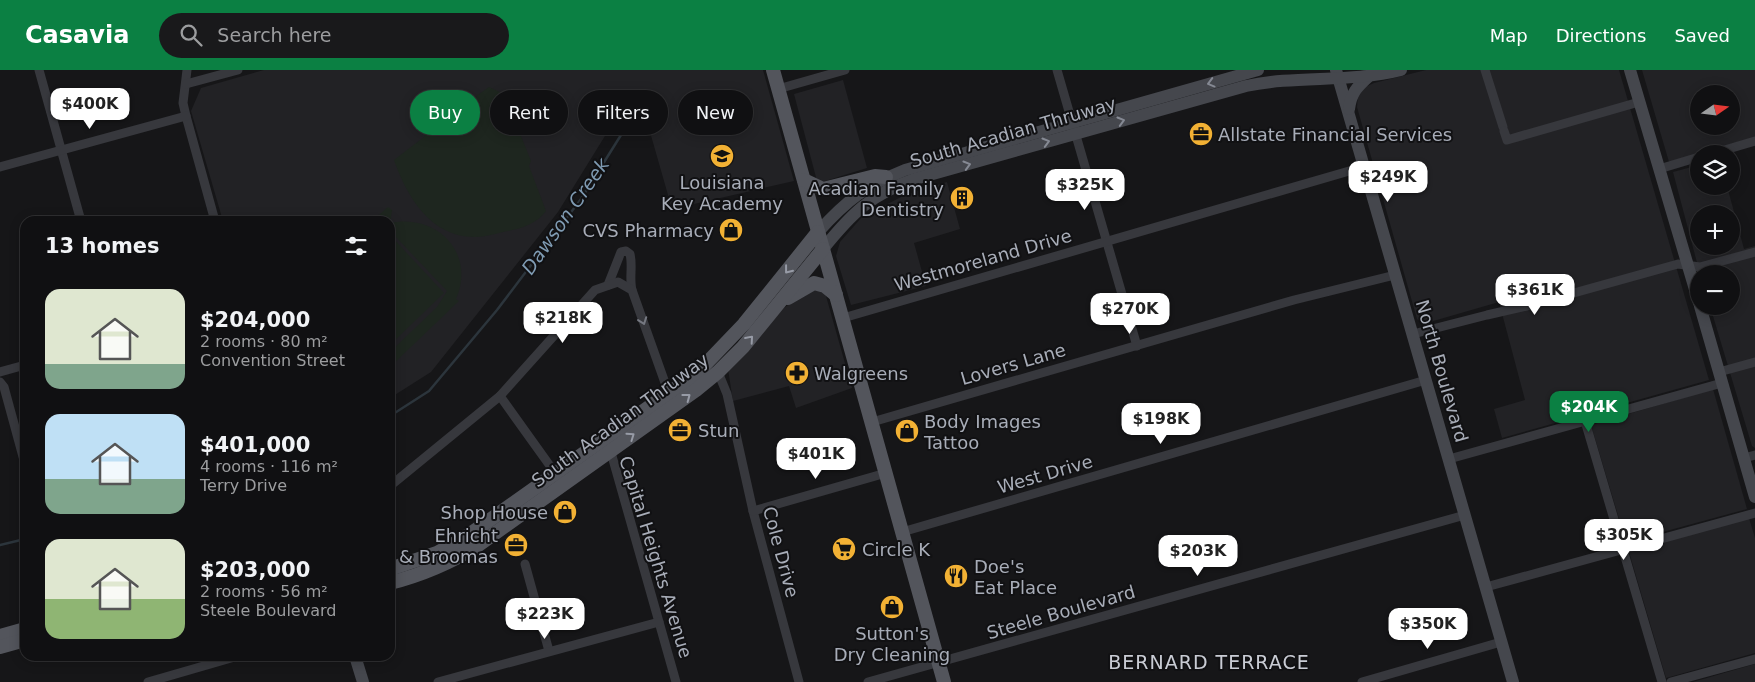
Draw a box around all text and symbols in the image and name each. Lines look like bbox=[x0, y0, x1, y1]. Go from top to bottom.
search box bbox=[159, 13, 509, 58]
text: Casavia bbox=[25, 21, 129, 49]
icon: search bbox=[177, 21, 205, 49]
text: Search here bbox=[217, 24, 332, 46]
text: Map bbox=[1490, 25, 1528, 46]
text: Directions bbox=[1556, 25, 1646, 46]
text: Saved bbox=[1674, 25, 1730, 46]
one-way arrow bbox=[1206, 77, 1215, 88]
north arrow bbox=[1690, 85, 1740, 135]
map controls bbox=[1690, 85, 1740, 315]
pin: $400K bbox=[55, 88, 125, 130]
chip: Buy bbox=[410, 90, 480, 135]
chip: Rent bbox=[490, 90, 568, 135]
chip: Filters bbox=[578, 90, 668, 135]
chip: New bbox=[678, 90, 753, 135]
street label: South Acadian Thruway bbox=[908, 92, 1119, 171]
text: $400K bbox=[62, 94, 118, 113]
one-way arrow bbox=[1117, 116, 1126, 127]
office icon: Allstate Financial Services bbox=[1188, 121, 1214, 147]
place label: Allstate Financial Services bbox=[1218, 124, 1452, 145]
one-way arrow bbox=[1042, 138, 1050, 148]
school or university icon: Louisiana Key Academy bbox=[709, 143, 735, 169]
button: layers bbox=[1690, 145, 1740, 195]
water label: Dawson Creek bbox=[517, 153, 614, 278]
one-way arrow bbox=[962, 160, 970, 170]
pin: $249K bbox=[1353, 160, 1423, 203]
text: $249K bbox=[1360, 167, 1416, 186]
pin: $325K bbox=[1050, 168, 1120, 211]
place label: Louisiana Key Academy bbox=[661, 172, 783, 214]
text: $325K bbox=[1057, 175, 1113, 194]
place label: Acadian Family Dentistry bbox=[809, 178, 944, 220]
building icon: Acadian Family Dentistry bbox=[949, 185, 975, 211]
button: + bbox=[1690, 205, 1740, 255]
shop icon: CVS Pharmacy bbox=[718, 217, 744, 243]
place label: CVS Pharmacy bbox=[582, 220, 714, 241]
street label: Westmoreland Drive bbox=[892, 225, 1074, 295]
icon: filters bbox=[342, 232, 370, 260]
text: 13 homes bbox=[45, 234, 160, 258]
one-way arrow bbox=[785, 264, 794, 274]
button: − bbox=[1690, 265, 1740, 315]
pin: $361K bbox=[1500, 274, 1570, 316]
text: $361K bbox=[1507, 280, 1563, 299]
pin: $270K bbox=[1095, 292, 1165, 335]
street label: North Boulevard bbox=[1412, 297, 1472, 445]
text: $270K bbox=[1102, 299, 1158, 318]
pin: $218K bbox=[528, 302, 598, 344]
text: $204,000 bbox=[200, 308, 310, 332]
text: $218K bbox=[535, 308, 591, 327]
icon: home bbox=[85, 309, 145, 369]
one-way arrow bbox=[637, 316, 647, 325]
text: 2 rooms · 80 m² bbox=[200, 332, 328, 351]
one-way arrow bbox=[745, 336, 754, 345]
street label: Lovers Lane bbox=[958, 339, 1068, 389]
street label: South Acadian Thruway bbox=[528, 349, 713, 491]
text: Convention Street bbox=[200, 351, 345, 370]
pharmacy icon: Walgreens bbox=[784, 360, 810, 386]
place label: Walgreens bbox=[814, 363, 908, 384]
pin: $204K bbox=[1554, 390, 1624, 433]
one-way arrow bbox=[681, 394, 691, 403]
text: $204K bbox=[1561, 397, 1617, 416]
pin: $198K bbox=[1126, 402, 1196, 445]
text: $198K bbox=[1133, 409, 1189, 428]
place label: Body Images Tattoo bbox=[923, 411, 1041, 453]
office icon: Stun bbox=[667, 417, 693, 443]
shop icon: Body Images Tattoo bbox=[894, 418, 920, 444]
place label: Stun bbox=[698, 420, 739, 441]
text: $401,000 bbox=[200, 433, 310, 457]
icon: home bbox=[85, 434, 145, 494]
one-way arrow bbox=[625, 434, 634, 442]
pin: $401K bbox=[781, 438, 851, 480]
text: $401K bbox=[788, 444, 844, 463]
street label: West Drive bbox=[995, 450, 1095, 498]
street label: Capital Heights Avenue bbox=[615, 453, 697, 661]
text: 4 rooms · 116 m² bbox=[200, 457, 338, 476]
text: Terry Drive bbox=[200, 476, 287, 495]
shop icon: Shop House bbox=[552, 499, 578, 525]
place label: Shop House bbox=[441, 502, 548, 523]
street label: Cole Drive bbox=[759, 504, 803, 600]
pin: $305K bbox=[1589, 518, 1659, 561]
place label: Ehricht & Broomas bbox=[399, 525, 498, 567]
text: $305K bbox=[1596, 525, 1652, 544]
office icon: Ehricht & Broomas bbox=[503, 532, 529, 558]
pin: $203K bbox=[1163, 534, 1233, 577]
supermarket icon: Circle K bbox=[831, 536, 857, 562]
place label: Circle K bbox=[862, 539, 931, 560]
text: $203K bbox=[1170, 541, 1226, 560]
place label: Doe's Eat Place bbox=[974, 556, 1057, 598]
text: $203,000 bbox=[200, 558, 310, 582]
icon: home bbox=[85, 559, 145, 619]
restaurant icon: Doe's Eat Place bbox=[943, 563, 969, 589]
street label: Steele Boulevard bbox=[984, 581, 1138, 643]
text: 2 rooms · 56 m² bbox=[200, 582, 328, 601]
shop icon: Sutton's Dry Cleaning bbox=[879, 594, 905, 620]
pin: $223K bbox=[510, 598, 580, 640]
text: Steele Boulevard bbox=[200, 601, 336, 620]
text: $223K bbox=[517, 604, 573, 623]
pin: $350K bbox=[1393, 608, 1463, 650]
text: $350K bbox=[1400, 614, 1456, 633]
place label: Sutton's Dry Cleaning bbox=[834, 623, 950, 665]
district label: BERNARD TERRACE bbox=[1108, 651, 1310, 673]

